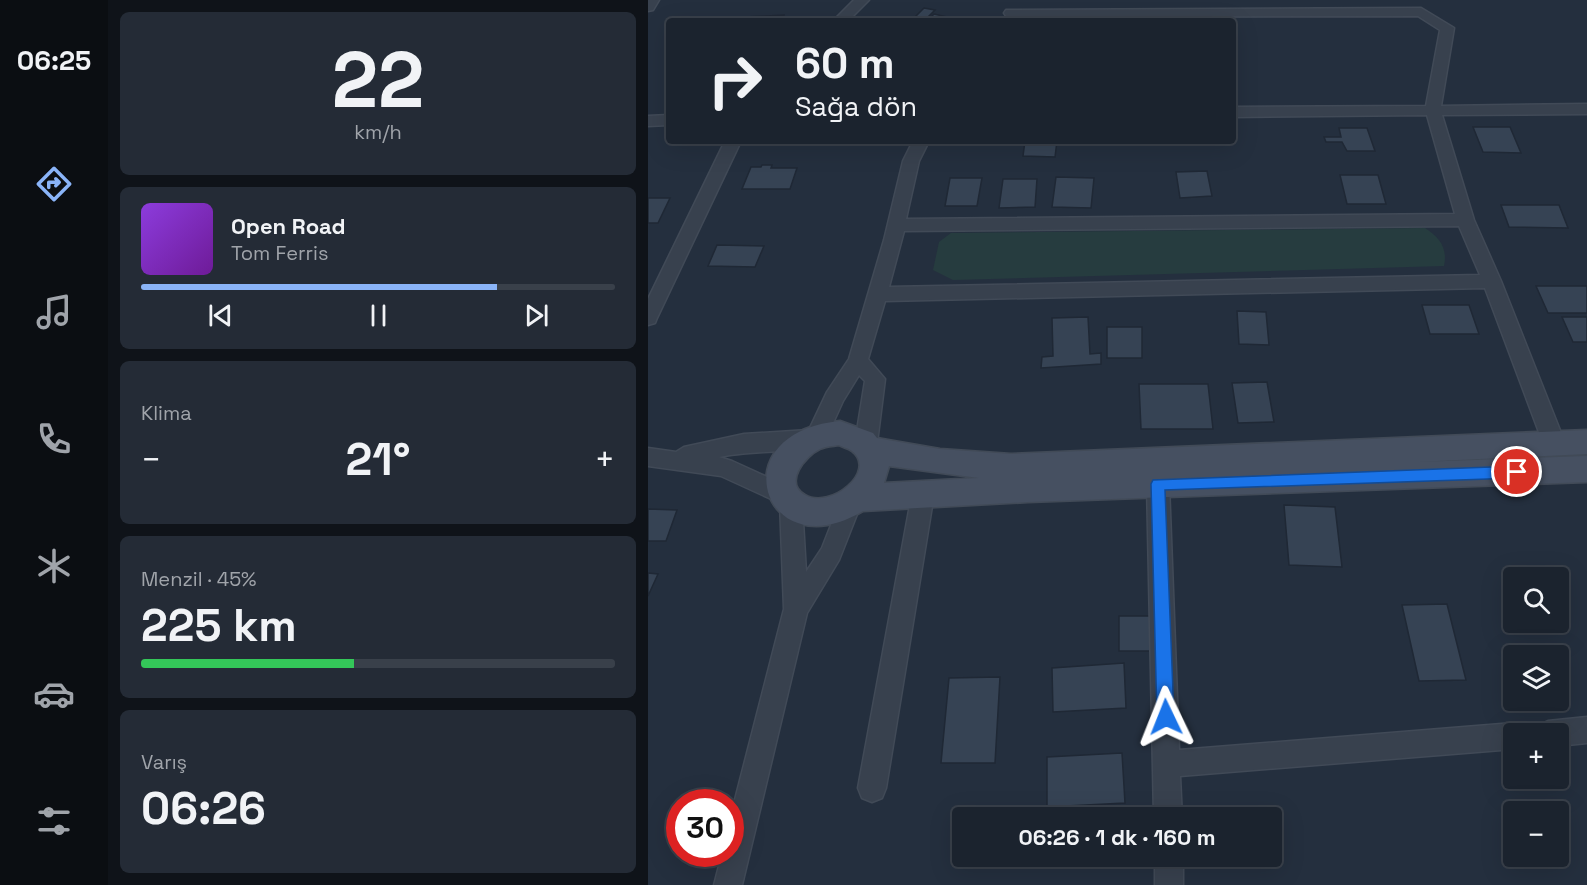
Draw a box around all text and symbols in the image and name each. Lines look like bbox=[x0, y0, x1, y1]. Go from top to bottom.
text: 22 bbox=[332, 30, 424, 130]
text: 60 m bbox=[795, 37, 895, 90]
icon: right bbox=[696, 42, 774, 120]
text: 06:25 bbox=[17, 43, 91, 78]
text: Sağa dön bbox=[795, 89, 917, 124]
text: km/h bbox=[354, 119, 402, 145]
icon: directions bbox=[33, 163, 75, 205]
text: Open Road bbox=[231, 212, 346, 240]
text: Tom Ferris bbox=[231, 240, 329, 266]
icon: music bbox=[33, 291, 75, 333]
icon: previous bbox=[204, 299, 237, 332]
icon: pause bbox=[362, 299, 395, 332]
icon: next bbox=[520, 299, 553, 332]
text: Klima bbox=[141, 400, 192, 426]
icon: phone bbox=[33, 418, 75, 460]
text: 21° bbox=[346, 431, 410, 488]
text: − bbox=[141, 439, 161, 481]
text: + bbox=[595, 439, 615, 481]
pin bbox=[1491, 446, 1542, 497]
icon: arrive bbox=[1500, 455, 1533, 488]
icon: climate bbox=[33, 545, 75, 587]
text: Menzil · 45% bbox=[141, 566, 257, 592]
map controls bbox=[1503, 567, 1569, 867]
button: search bbox=[1503, 567, 1569, 633]
text: 225 km bbox=[141, 597, 297, 654]
button: layers bbox=[1503, 645, 1569, 711]
icon: car bbox=[33, 673, 75, 715]
position arrow bbox=[1134, 685, 1198, 749]
button: + bbox=[1503, 723, 1569, 789]
text: Varış bbox=[141, 749, 187, 775]
text: 06:26 bbox=[141, 780, 266, 837]
speed limit sign: 30 bbox=[666, 789, 744, 867]
icon: filters bbox=[33, 800, 75, 842]
button: − bbox=[1503, 801, 1569, 867]
text: 06:26 · 1 dk · 160 m bbox=[1018, 823, 1216, 851]

